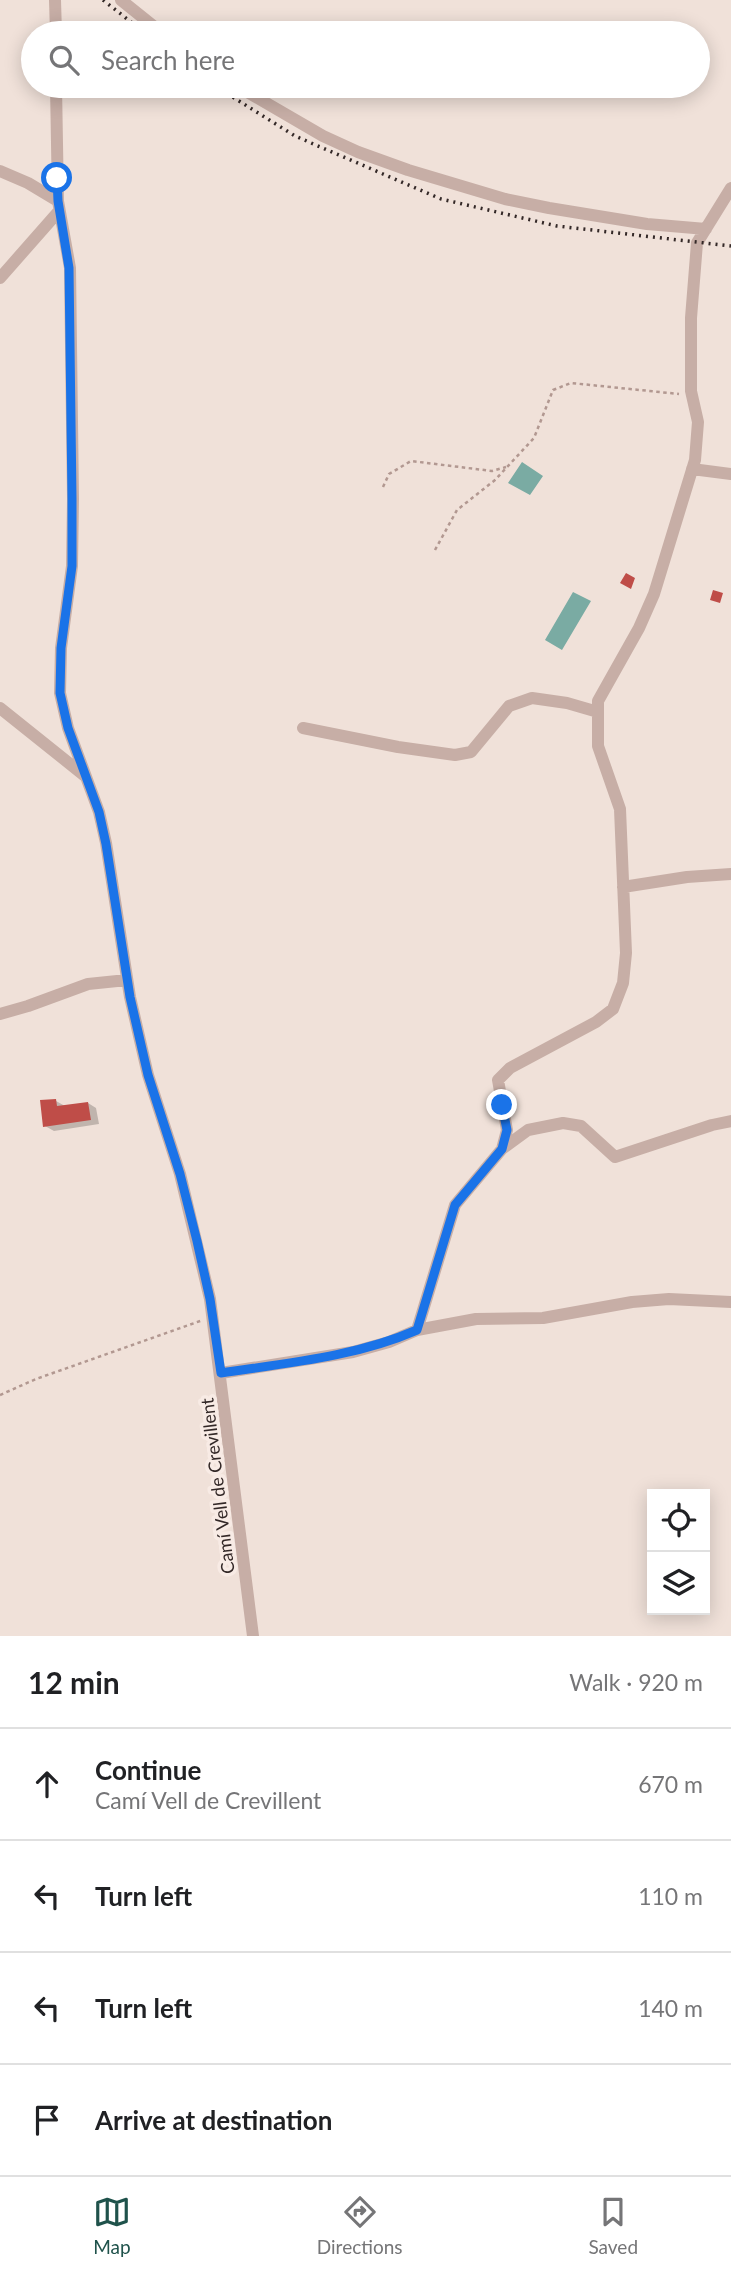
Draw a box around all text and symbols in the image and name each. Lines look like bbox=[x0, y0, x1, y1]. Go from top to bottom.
search box bbox=[21, 21, 710, 98]
icon: search bbox=[45, 41, 83, 79]
text: Search here bbox=[101, 44, 235, 76]
route start bbox=[41, 162, 72, 193]
route end bbox=[486, 1089, 517, 1120]
street label: Camí Vell de Crevillent bbox=[195, 1396, 239, 1575]
map controls bbox=[647, 1489, 710, 1615]
button: locate bbox=[647, 1489, 710, 1552]
button: layers bbox=[647, 1552, 710, 1615]
text: 12 min bbox=[28, 1664, 120, 1700]
text: Walk · 920 m bbox=[569, 1668, 703, 1696]
text: Continue bbox=[95, 1754, 201, 1786]
icon: ahead bbox=[28, 1765, 66, 1803]
text: 670 m bbox=[638, 1770, 703, 1798]
text: Camí Vell de Crevillent bbox=[95, 1786, 321, 1814]
icon: left bbox=[28, 1877, 66, 1915]
text: Turn left bbox=[95, 1880, 192, 1912]
text: 110 m bbox=[638, 1882, 703, 1910]
icon: left bbox=[28, 1989, 66, 2027]
text: Turn left bbox=[95, 1992, 192, 2024]
text: 140 m bbox=[638, 1994, 703, 2022]
icon: arrive bbox=[28, 2101, 66, 2139]
text: Arrive at destination bbox=[95, 2104, 332, 2136]
tab: Map bbox=[93, 2193, 131, 2258]
tab: Directions bbox=[317, 2193, 403, 2258]
tab: Saved bbox=[588, 2193, 638, 2258]

